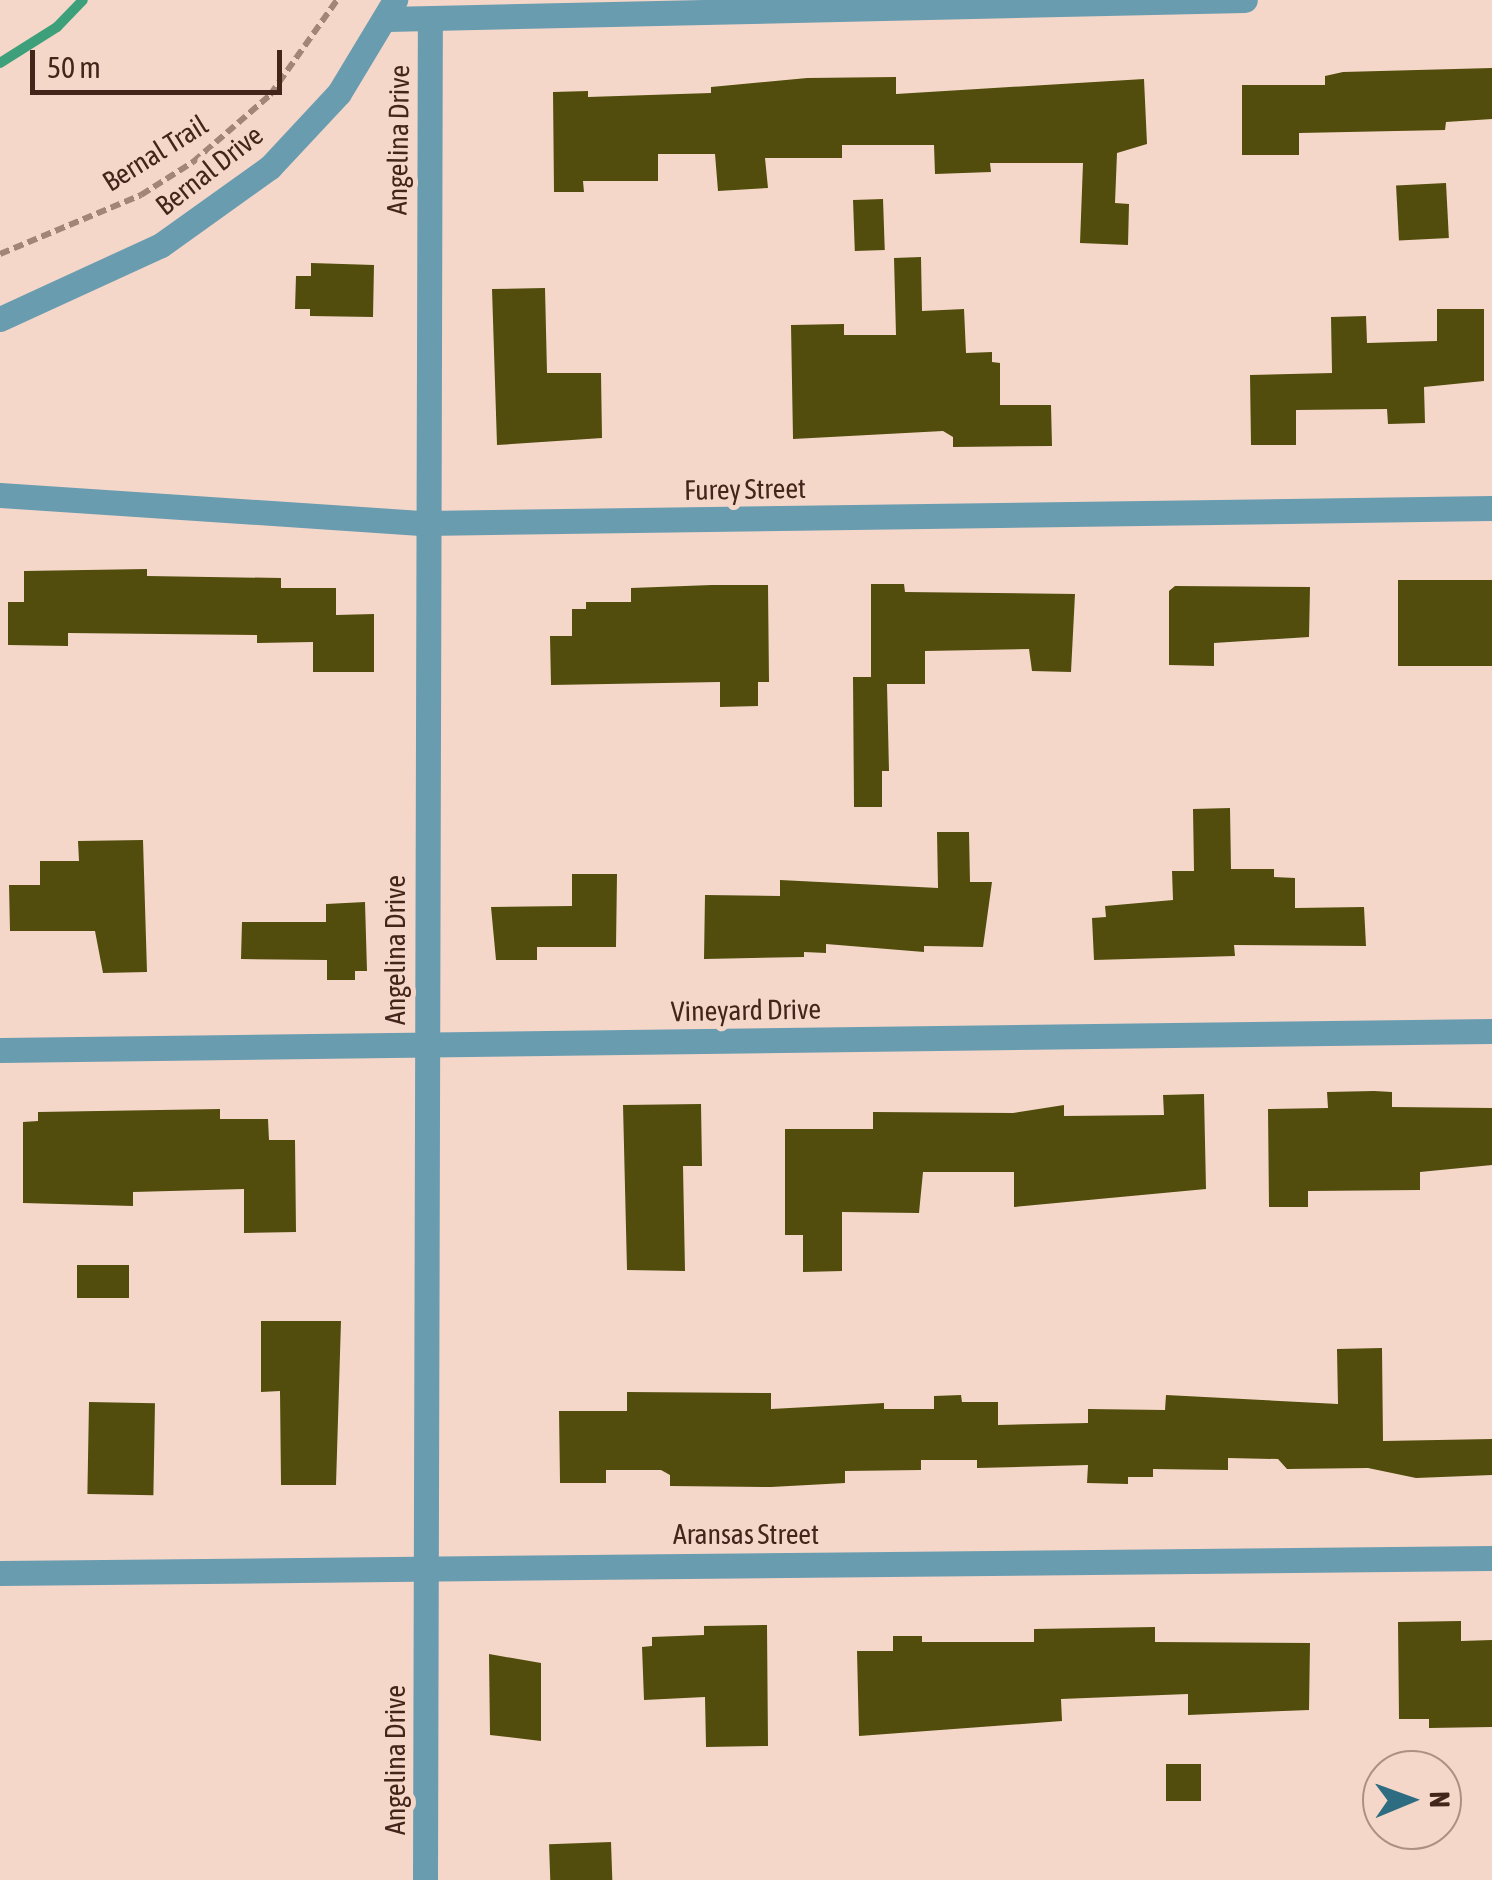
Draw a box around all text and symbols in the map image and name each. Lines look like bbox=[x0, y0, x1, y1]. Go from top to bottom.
scale bar bbox=[35, 30, 288, 92]
text: 50 m bbox=[47, 50, 101, 84]
street label: Angelina Drive bbox=[380, 65, 416, 215]
street label: Bernal Trail bbox=[96, 108, 214, 198]
street label: Bernal Drive bbox=[149, 118, 269, 222]
street label: Furey Street bbox=[684, 471, 806, 507]
street label: Angelina Drive bbox=[378, 875, 412, 1025]
street label: Vineyard Drive bbox=[671, 992, 821, 1028]
street label: Aransas Street bbox=[673, 1517, 819, 1551]
street label: Angelina Drive bbox=[378, 1685, 412, 1835]
north arrow bbox=[1362, 1750, 1462, 1850]
text: N bbox=[1424, 1791, 1456, 1808]

